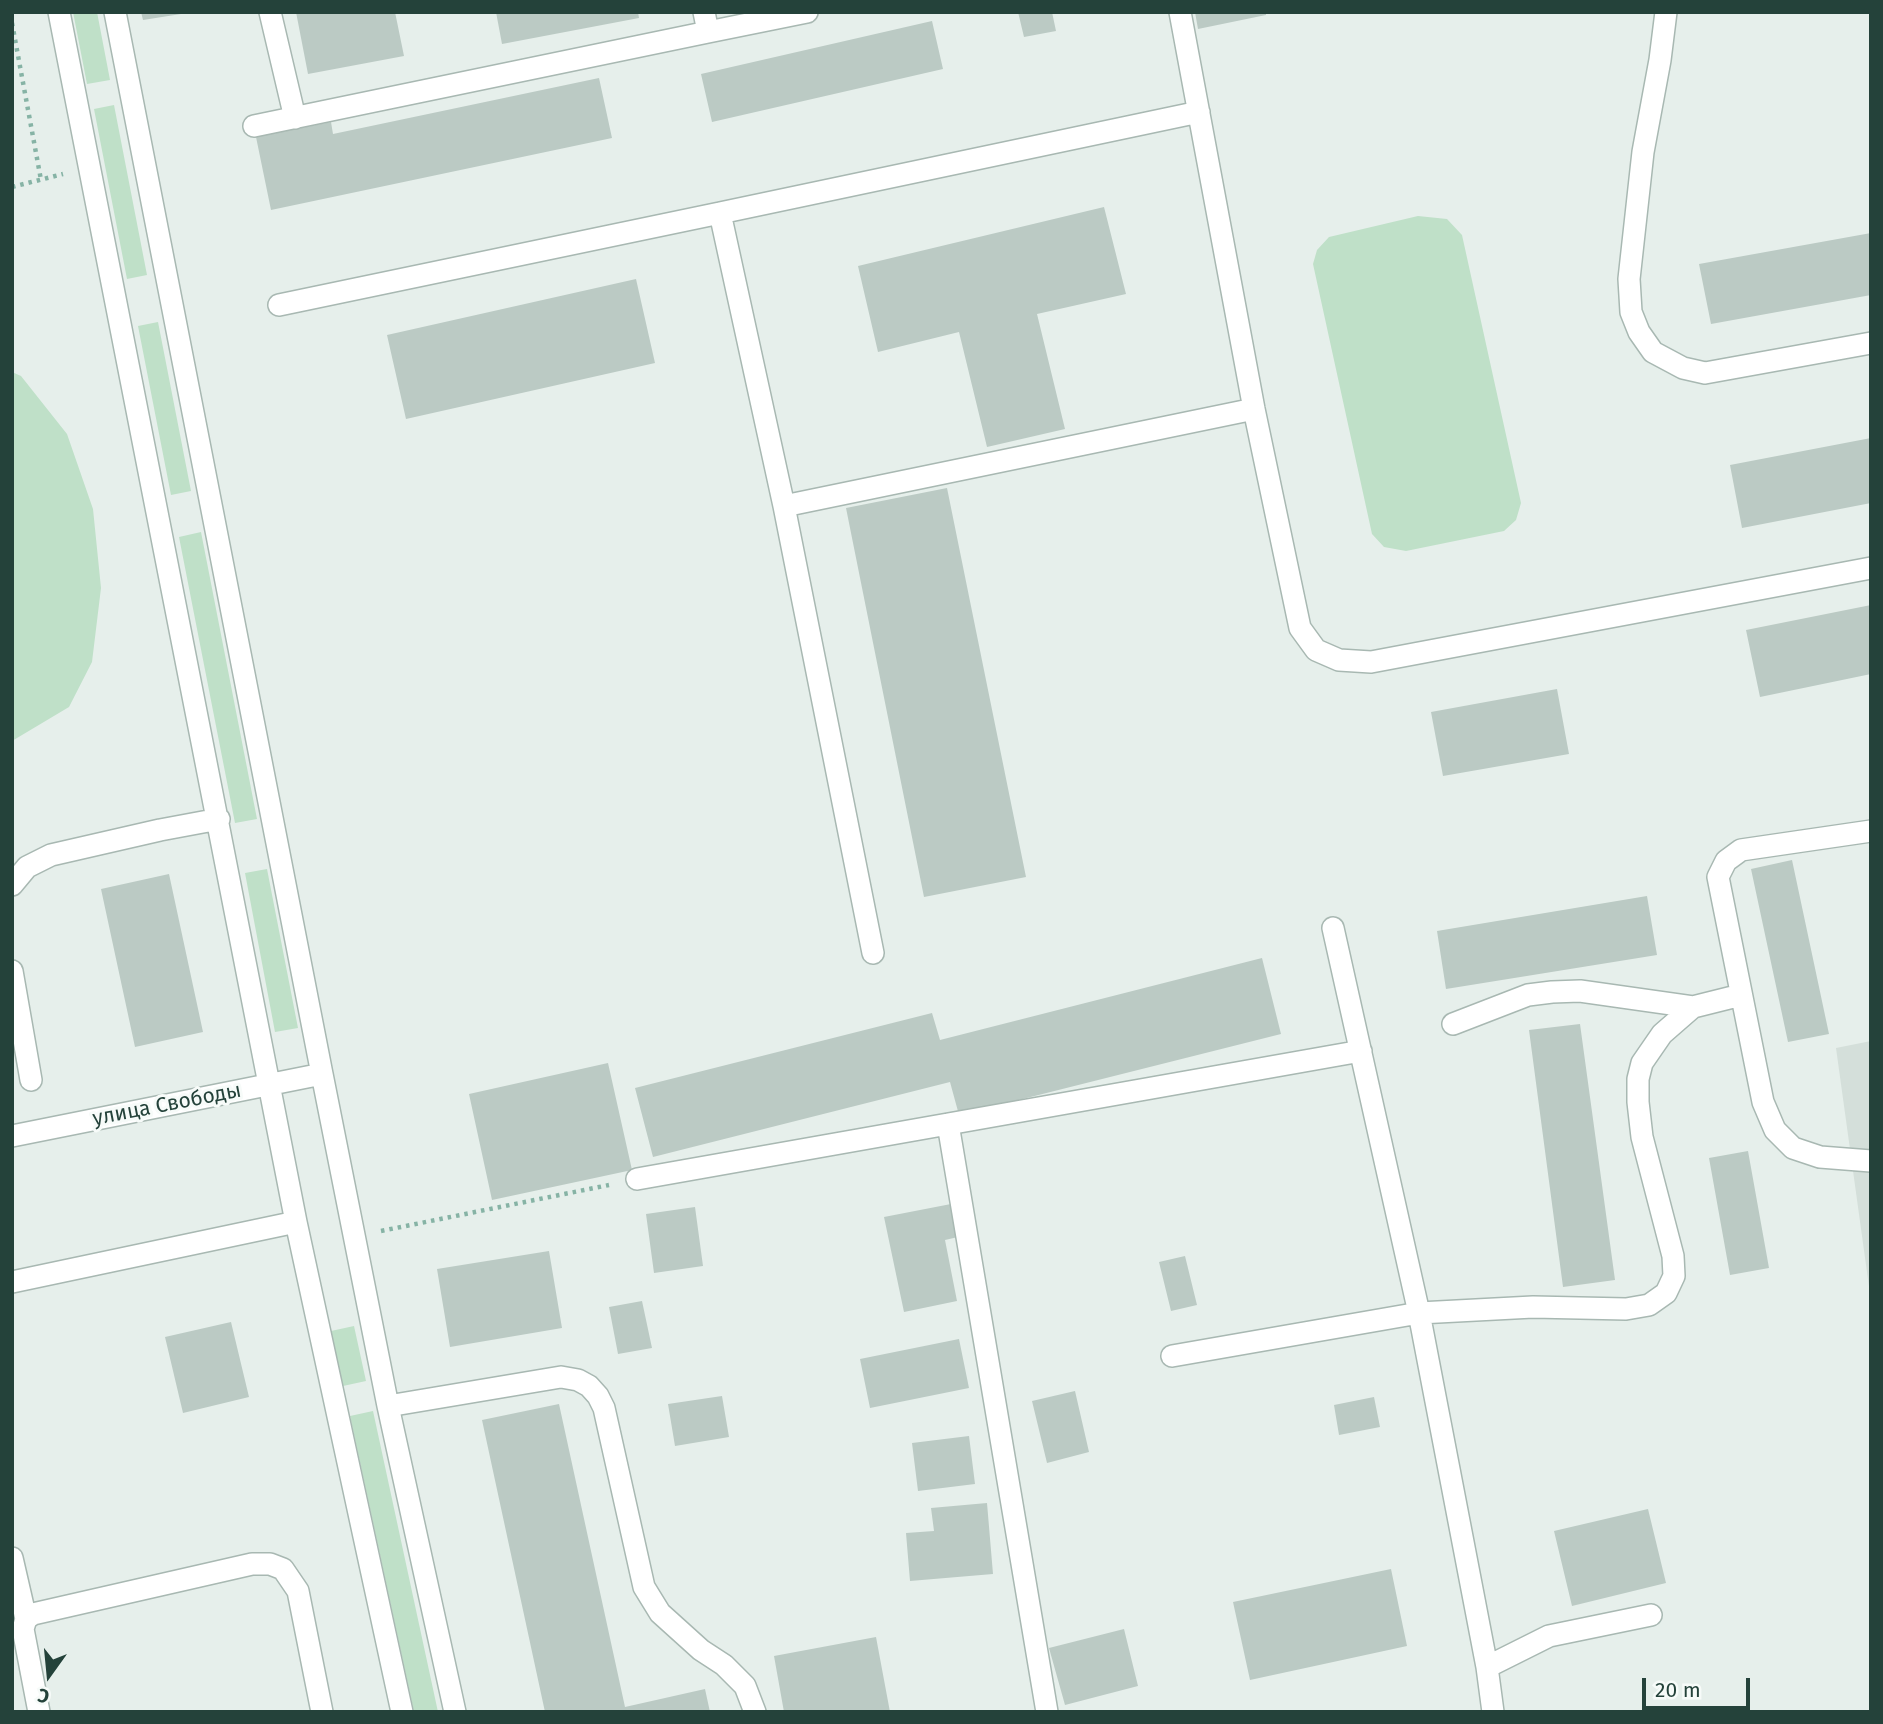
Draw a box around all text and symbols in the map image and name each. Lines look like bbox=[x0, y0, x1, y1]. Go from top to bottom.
street label: улица Свободы bbox=[91, 1078, 243, 1132]
north arrow bbox=[14, 1640, 84, 1710]
scale bar bbox=[1645, 1664, 1754, 1708]
text: 20 m bbox=[1655, 1677, 1701, 1703]
text: С bbox=[35, 1683, 52, 1708]

